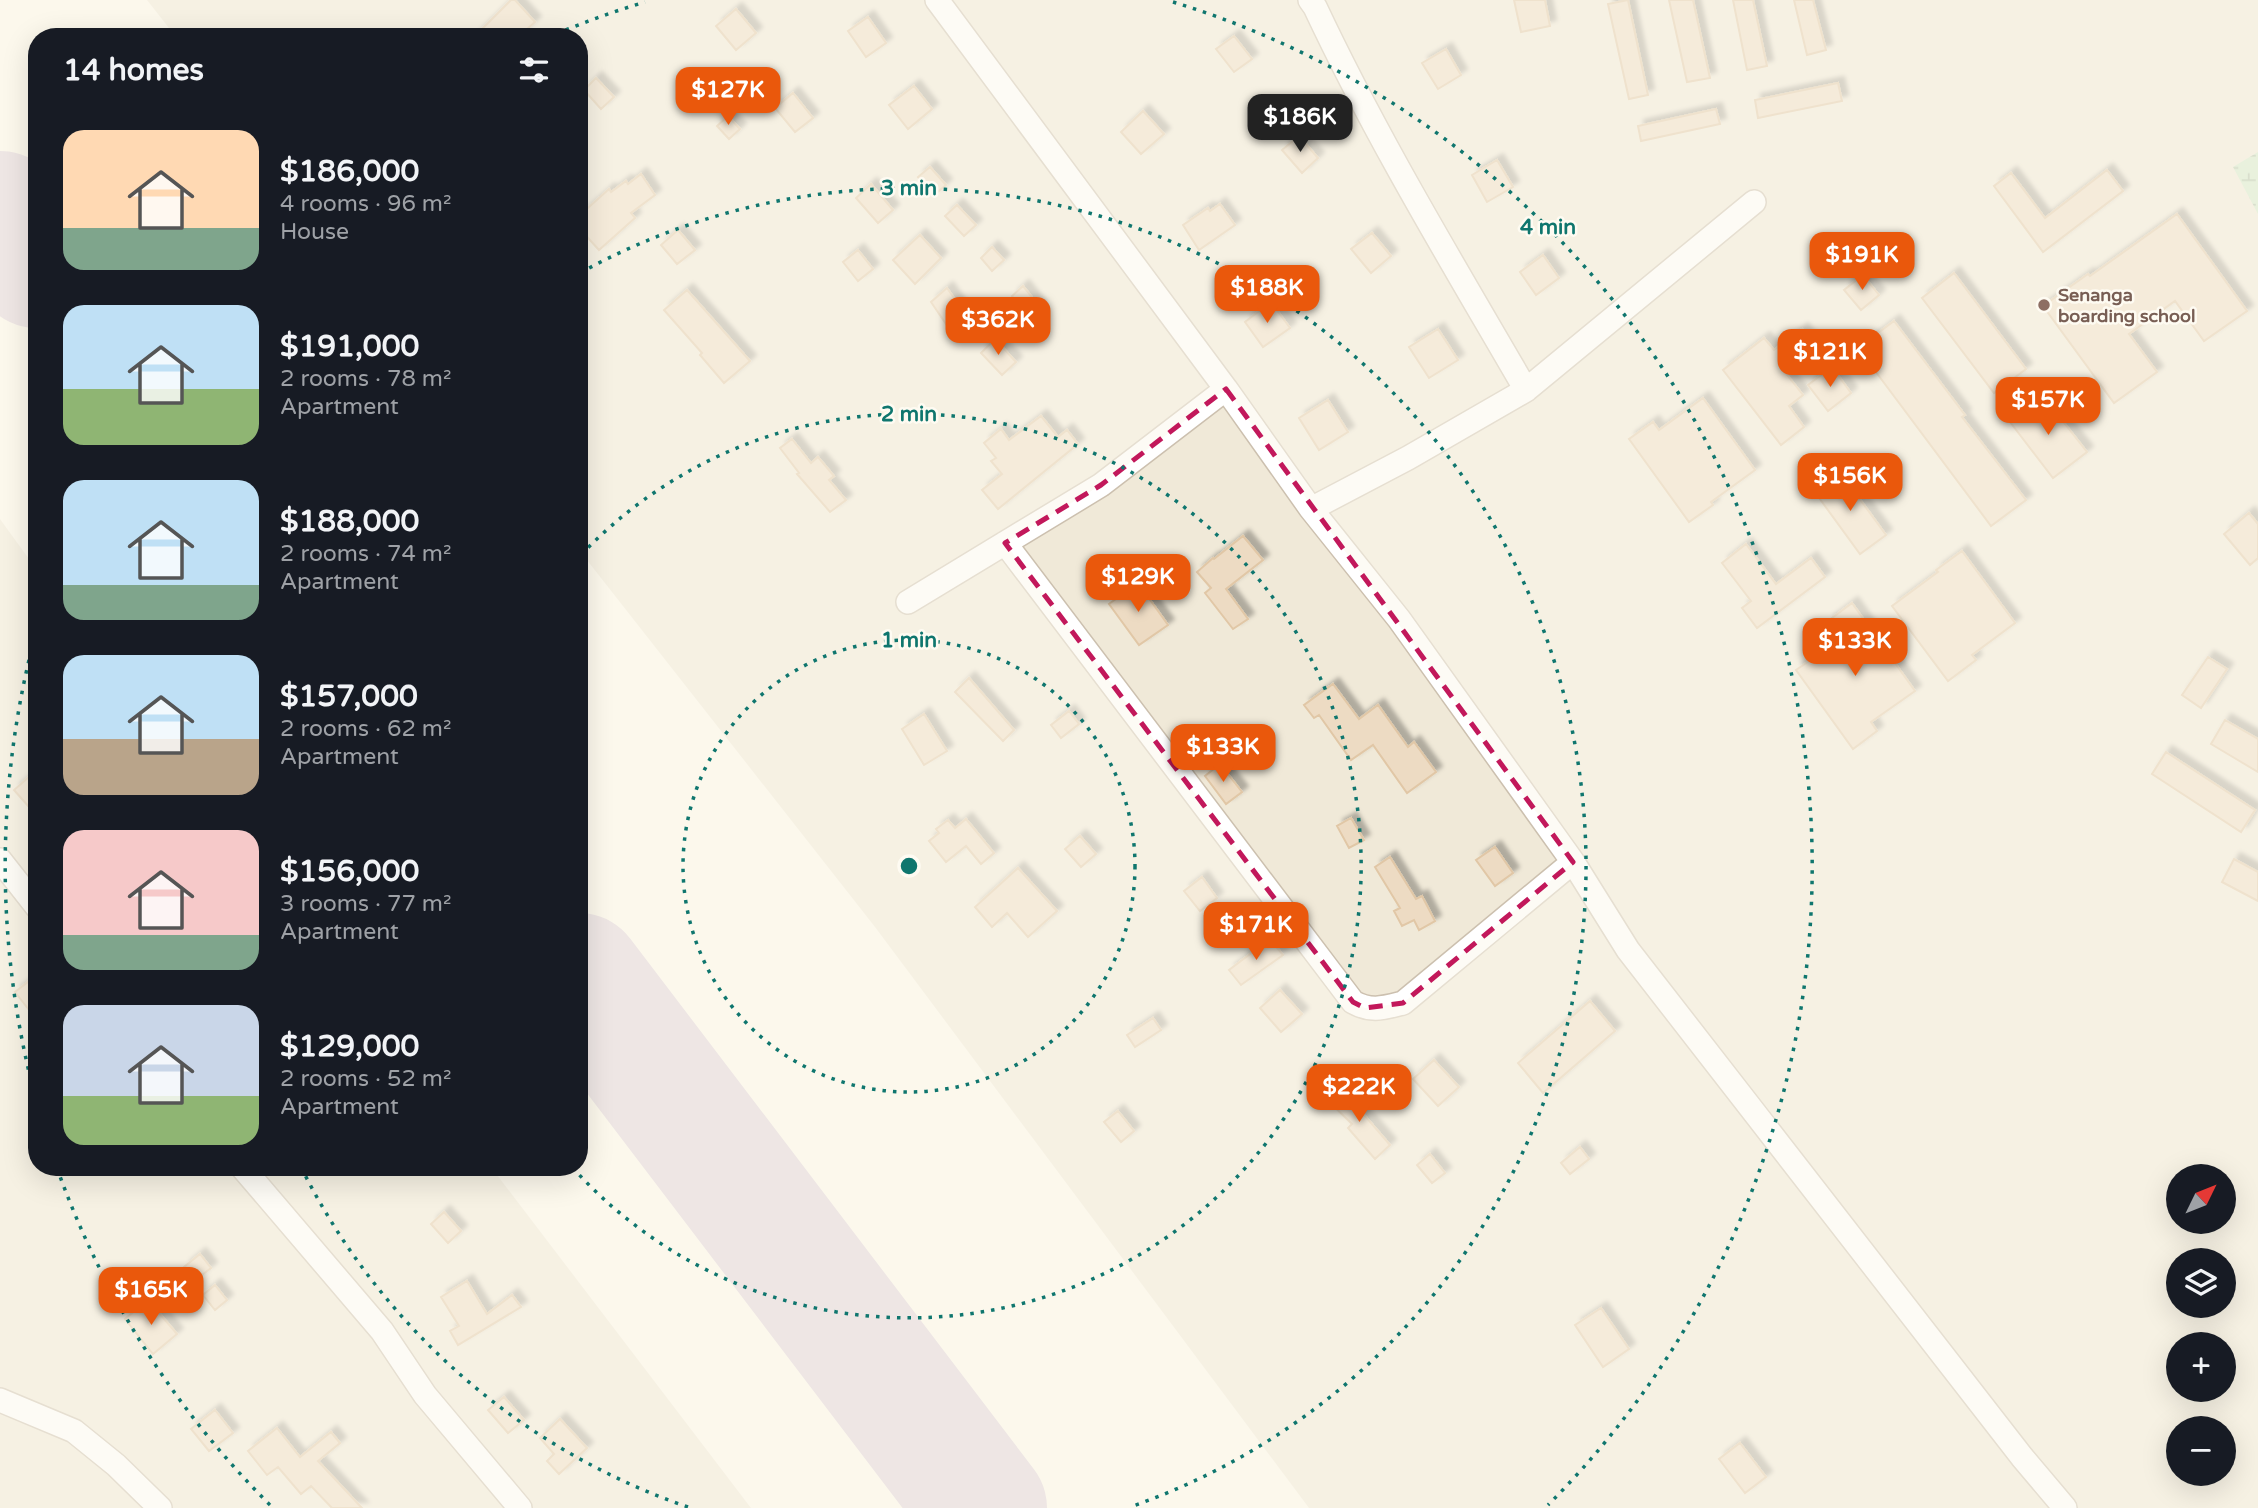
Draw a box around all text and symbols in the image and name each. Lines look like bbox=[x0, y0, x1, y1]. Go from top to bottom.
icon: filters bbox=[515, 51, 553, 89]
text: 14 homes bbox=[63, 52, 204, 89]
pin: $127K bbox=[679, 68, 777, 127]
text: $127K bbox=[692, 76, 764, 104]
pin: $186K bbox=[1251, 94, 1349, 154]
text: $186K bbox=[1264, 103, 1336, 131]
text: $186,000 bbox=[280, 153, 419, 190]
icon: home bbox=[119, 158, 203, 242]
text: 3 min bbox=[881, 176, 937, 201]
text: 4 rooms · 96 m² bbox=[280, 190, 451, 218]
text: 4 min bbox=[1520, 215, 1576, 240]
text: House bbox=[280, 218, 349, 246]
pin: $191K bbox=[1813, 232, 1911, 292]
text: $191K bbox=[1826, 241, 1898, 269]
pin: $188K bbox=[1218, 266, 1316, 325]
text: $188K bbox=[1231, 274, 1303, 302]
place label: Senanga boarding school bbox=[2058, 284, 2195, 327]
marker: Senanga boarding school bbox=[2036, 297, 2052, 313]
pin: $362K bbox=[949, 298, 1047, 357]
text: $362K bbox=[962, 306, 1034, 334]
text: $191,000 bbox=[280, 328, 419, 365]
pin: $121K bbox=[1781, 330, 1879, 389]
icon: home bbox=[119, 333, 203, 417]
text: $121K bbox=[1794, 338, 1866, 366]
text: 2 rooms · 78 m² bbox=[280, 365, 451, 393]
pin: $157K bbox=[1999, 378, 2097, 437]
text: $157K bbox=[2012, 386, 2084, 414]
text: Apartment bbox=[280, 393, 399, 421]
text: 2 min bbox=[881, 402, 937, 427]
pin: $156K bbox=[1801, 454, 1899, 513]
text: $156K bbox=[1814, 462, 1886, 490]
text: $188,000 bbox=[280, 503, 419, 540]
icon: home bbox=[119, 508, 203, 592]
text: 2 rooms · 74 m² bbox=[280, 540, 451, 568]
pin: $129K bbox=[1089, 554, 1187, 614]
text: $129K bbox=[1102, 563, 1174, 591]
text: Apartment bbox=[280, 568, 399, 596]
pin: $133K bbox=[1806, 618, 1904, 678]
text: $133K bbox=[1819, 627, 1891, 655]
text: 1 min bbox=[881, 628, 937, 653]
text: $157,000 bbox=[280, 678, 418, 715]
icon: home bbox=[119, 683, 203, 767]
text: 2 rooms · 62 m² bbox=[280, 715, 451, 743]
pin: $133K bbox=[1174, 724, 1272, 784]
text: $133K bbox=[1187, 733, 1259, 761]
text: Apartment bbox=[280, 743, 399, 771]
text: $156,000 bbox=[280, 853, 419, 890]
centre of rings bbox=[897, 854, 921, 878]
icon: home bbox=[119, 858, 203, 942]
text: 3 rooms · 77 m² bbox=[280, 890, 451, 918]
pin: $171K bbox=[1207, 902, 1305, 962]
text: $171K bbox=[1220, 911, 1292, 939]
text: Apartment bbox=[280, 918, 399, 946]
text: $129,000 bbox=[280, 1028, 419, 1065]
icon: home bbox=[119, 1033, 203, 1117]
pin: $222K bbox=[1310, 1064, 1408, 1124]
text: 2 rooms · 52 m² bbox=[280, 1065, 451, 1093]
text: $222K bbox=[1323, 1073, 1395, 1101]
text: Apartment bbox=[280, 1093, 399, 1121]
north arrow bbox=[2166, 1164, 2236, 1234]
map controls bbox=[2166, 1164, 2236, 1486]
button: layers bbox=[2166, 1248, 2236, 1318]
pin: $165K bbox=[102, 1268, 200, 1327]
text: $165K bbox=[115, 1276, 187, 1304]
button: + bbox=[2166, 1332, 2236, 1402]
button: − bbox=[2166, 1416, 2236, 1486]

